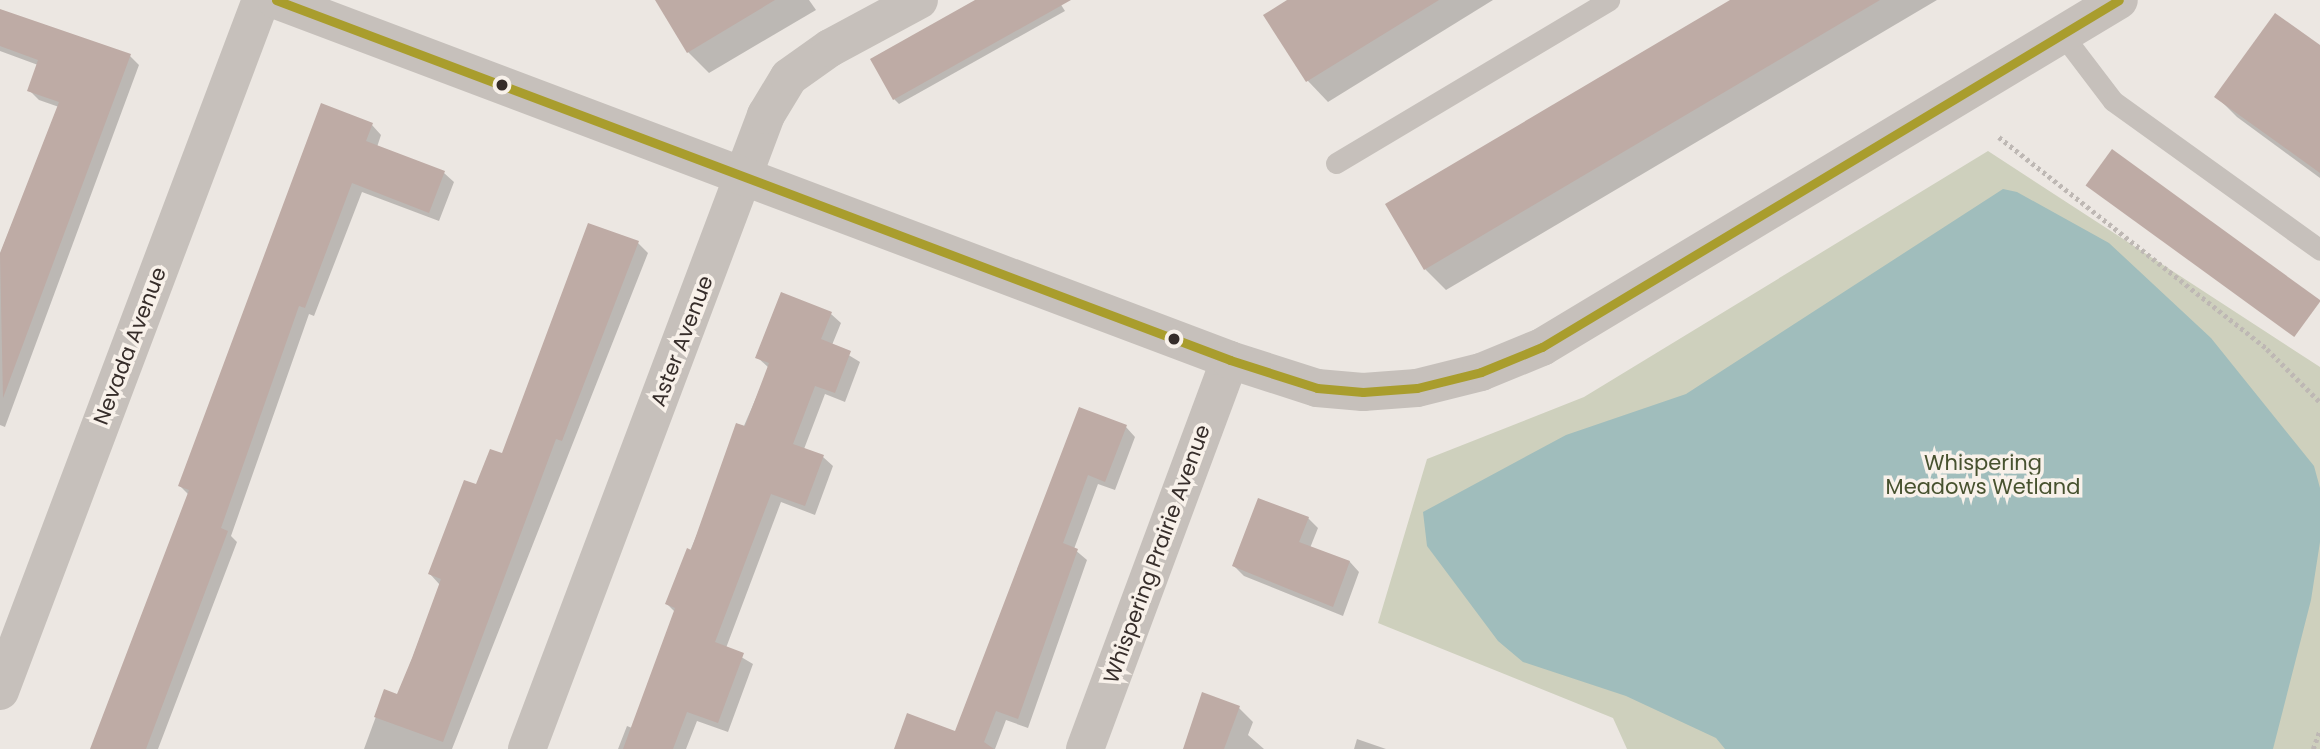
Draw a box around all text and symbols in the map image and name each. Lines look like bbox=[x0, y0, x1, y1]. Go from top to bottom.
unlabelled marker bbox=[495, 78, 509, 92]
street label: Nevada Avenue bbox=[88, 264, 172, 428]
street label: Aster Avenue bbox=[645, 272, 719, 410]
unlabelled marker bbox=[1167, 332, 1181, 346]
street label: Whispering Prairie Avenue bbox=[1098, 421, 1216, 687]
park label: Whispering Meadows Wetland bbox=[1886, 450, 2080, 500]

